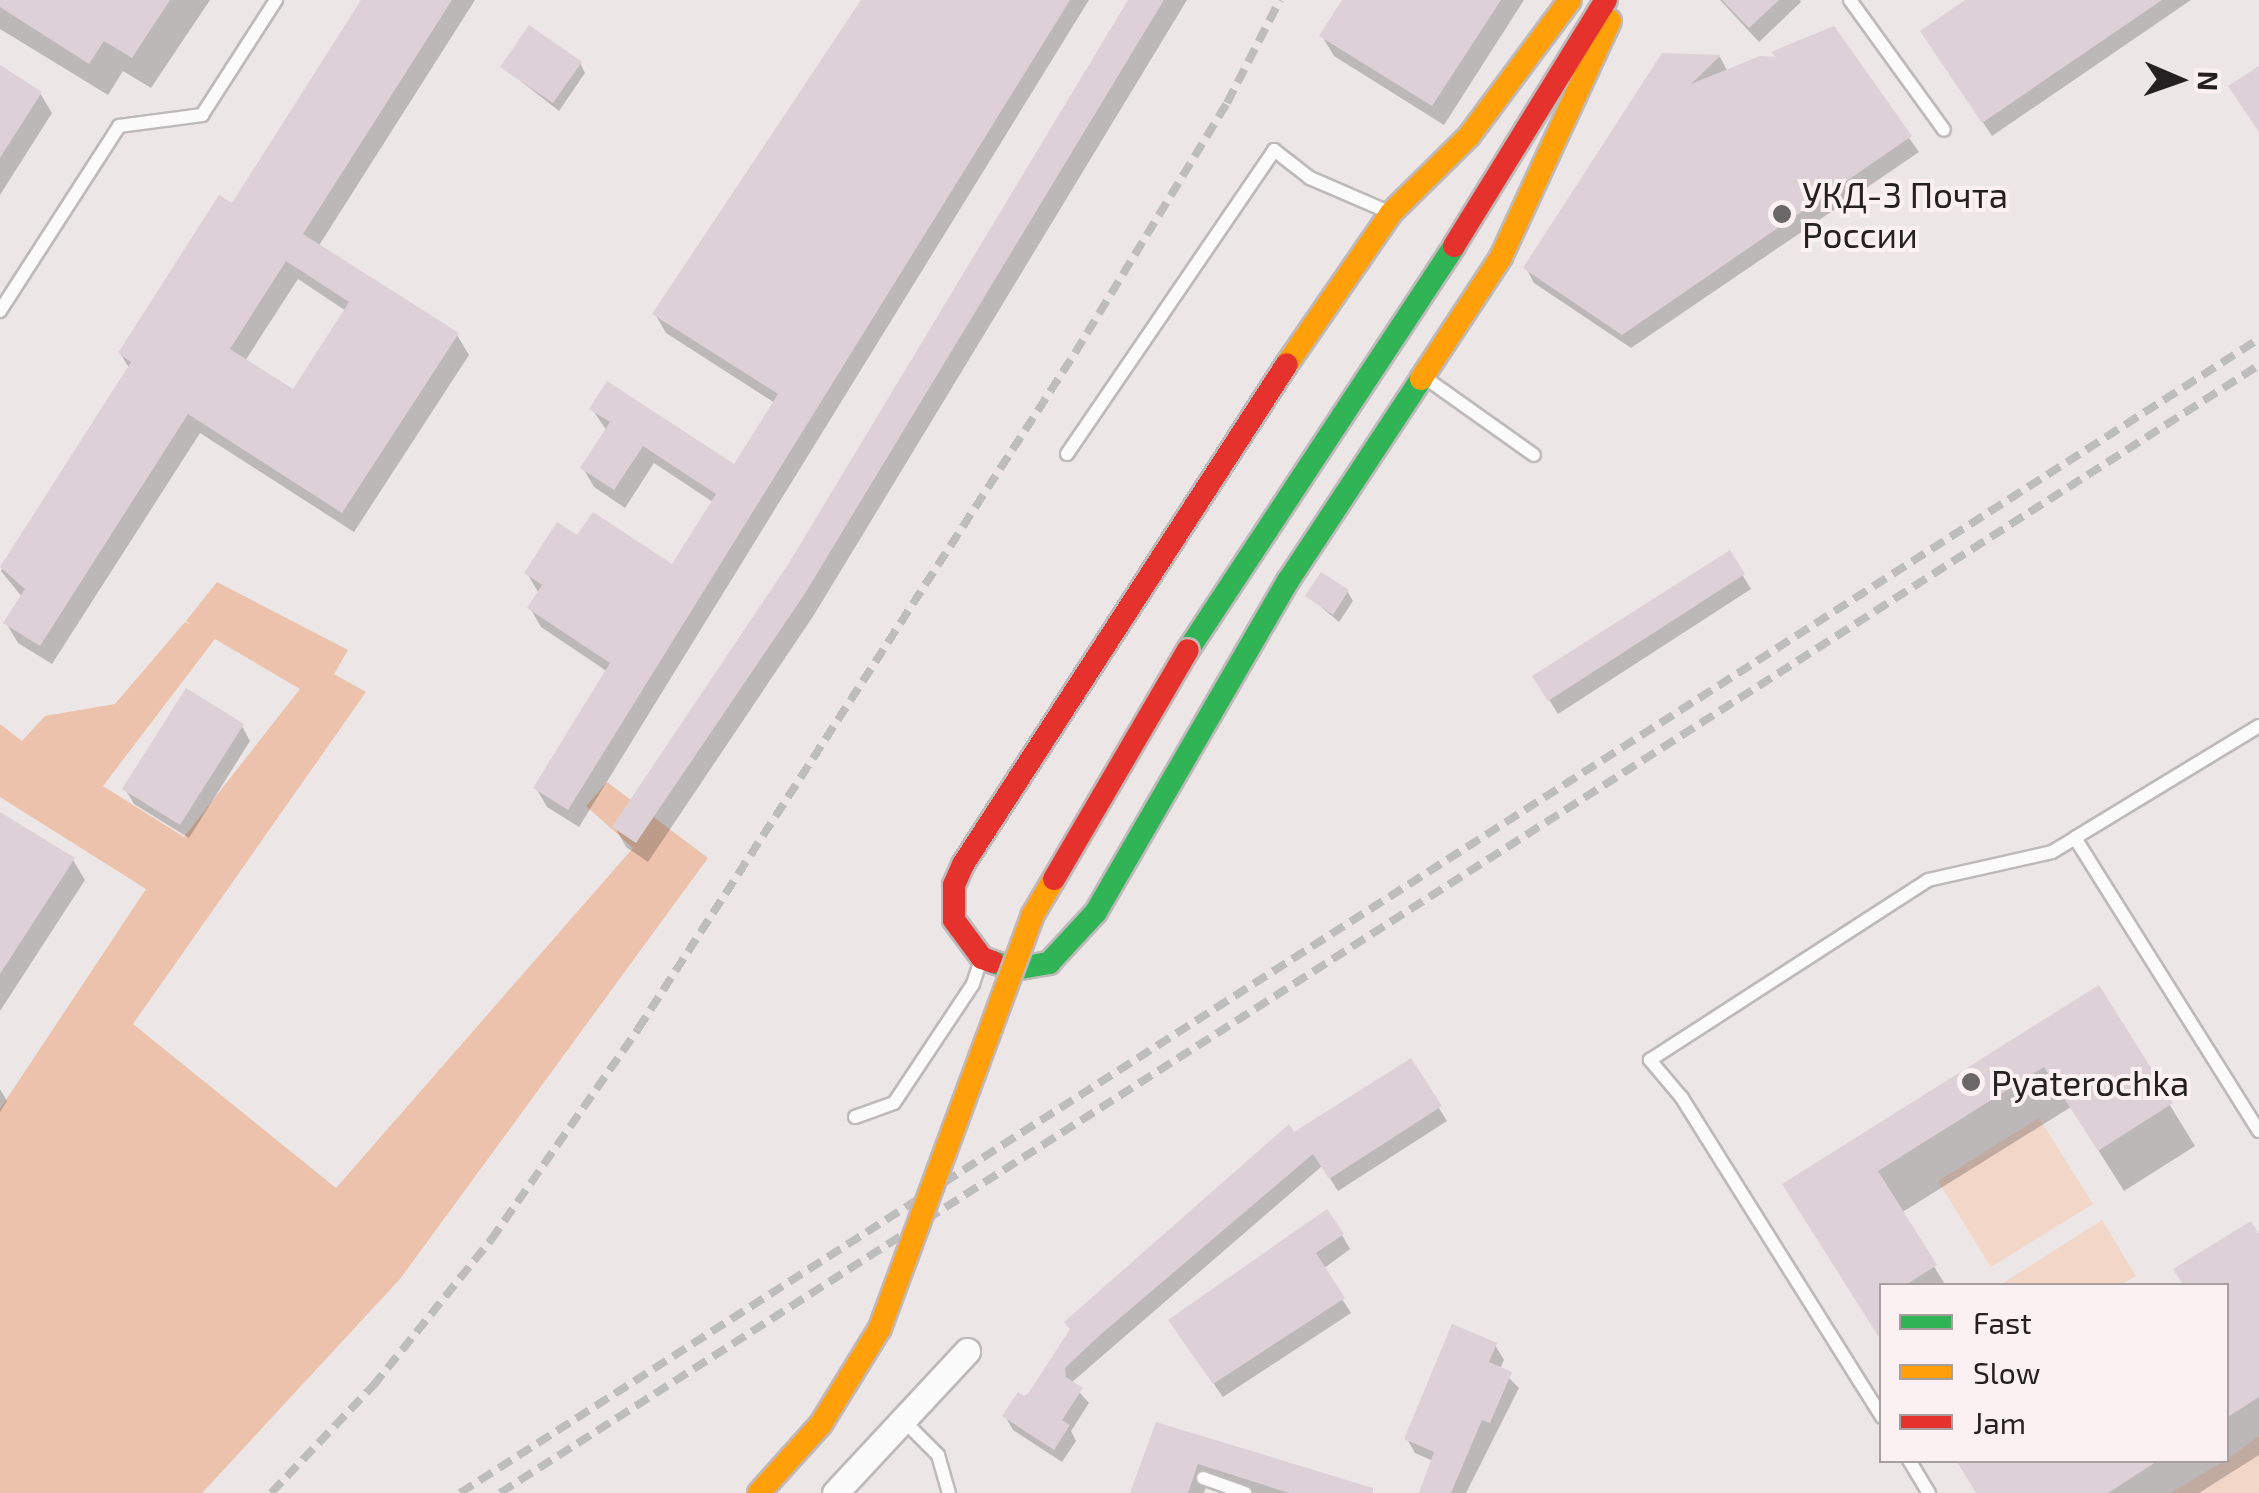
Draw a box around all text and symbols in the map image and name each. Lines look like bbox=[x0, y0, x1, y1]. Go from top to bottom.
north arrow bbox=[2129, 30, 2229, 130]
text: N bbox=[2192, 70, 2226, 92]
place label: УКД-3 Почта России bbox=[1802, 173, 2008, 255]
marker: УКД-3 Почта России bbox=[1771, 203, 1793, 225]
place label: Pyaterochka bbox=[1991, 1061, 2189, 1103]
marker: Pyaterochka bbox=[1960, 1071, 1982, 1093]
legend bbox=[1879, 1283, 2229, 1463]
text: Fast bbox=[1973, 1304, 2032, 1340]
text: Slow bbox=[1973, 1354, 2040, 1390]
text: Jam bbox=[1973, 1404, 2026, 1440]

